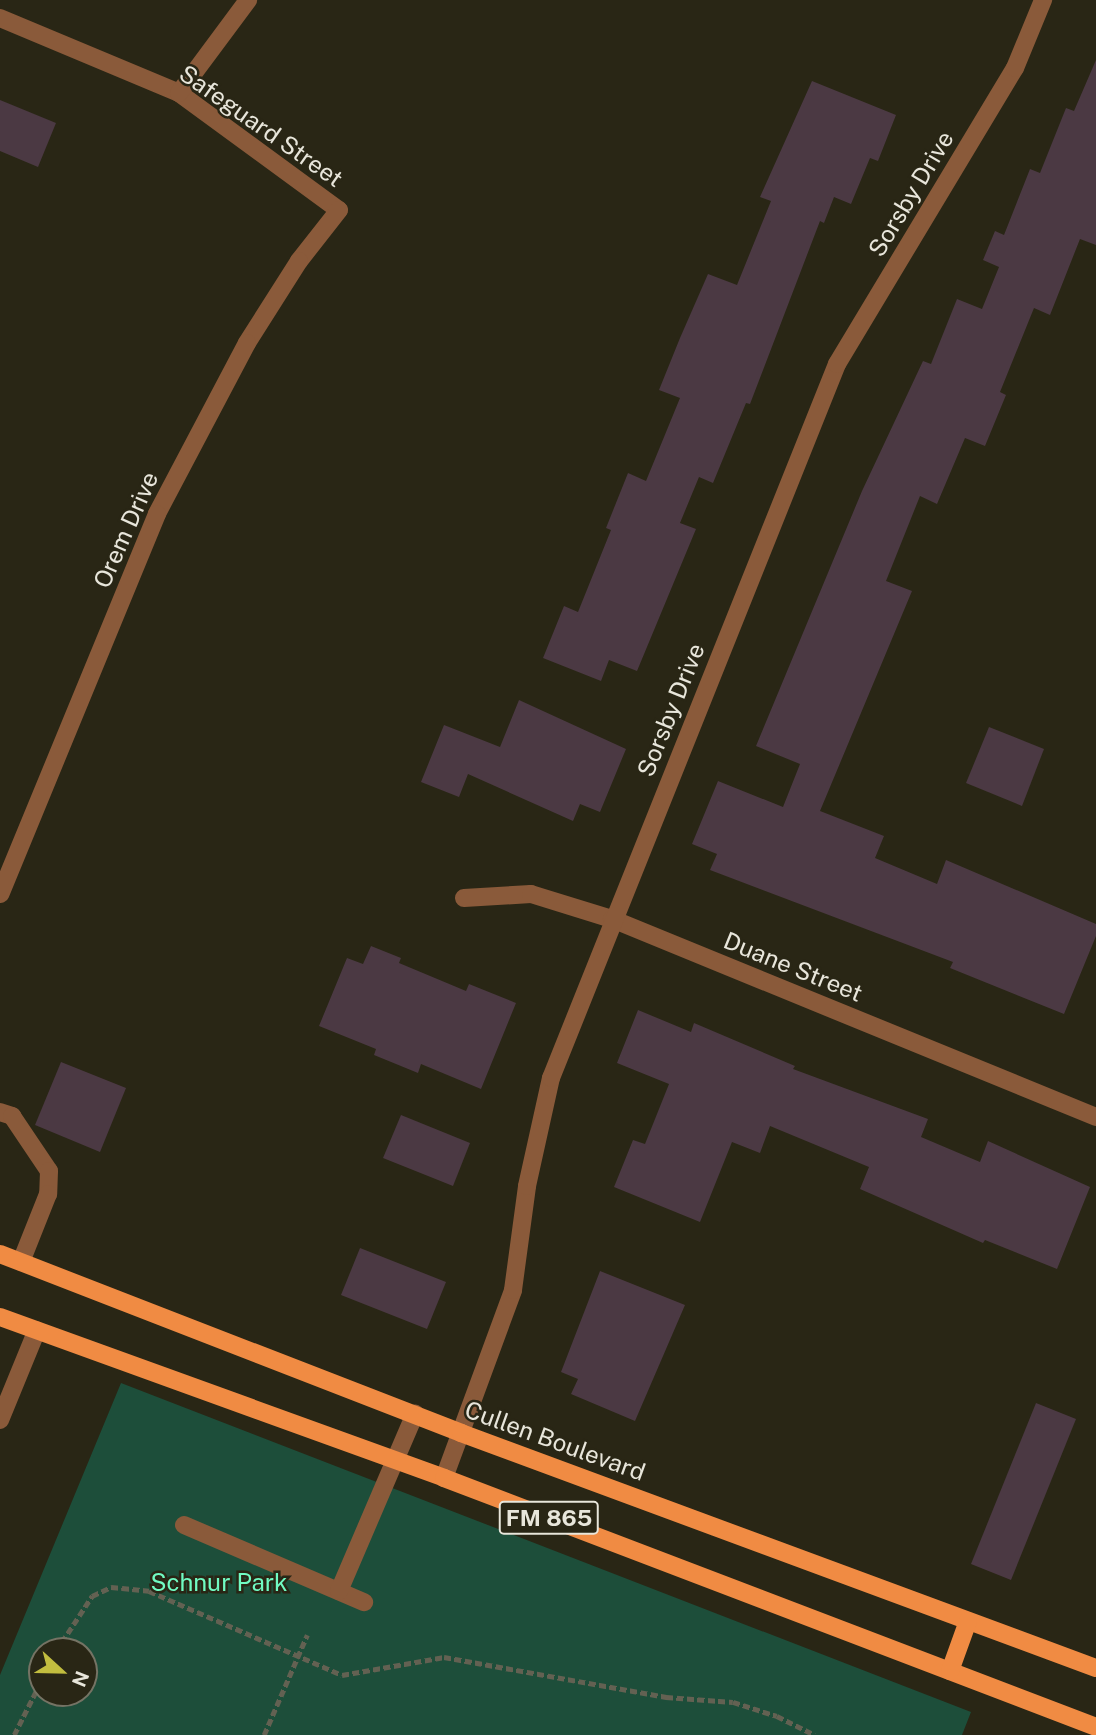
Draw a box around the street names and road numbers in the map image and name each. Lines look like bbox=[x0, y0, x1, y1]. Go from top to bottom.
street label: Safeguard Street bbox=[174, 59, 348, 193]
street label: Sorsby Drive bbox=[862, 126, 960, 262]
street label: Orem Drive bbox=[88, 467, 164, 593]
street label: Sorsby Drive bbox=[631, 639, 711, 781]
street label: Duane Street bbox=[719, 926, 867, 1008]
street label: Cullen Boulevard bbox=[461, 1395, 649, 1487]
road number: FM 865 bbox=[498, 1498, 600, 1538]

